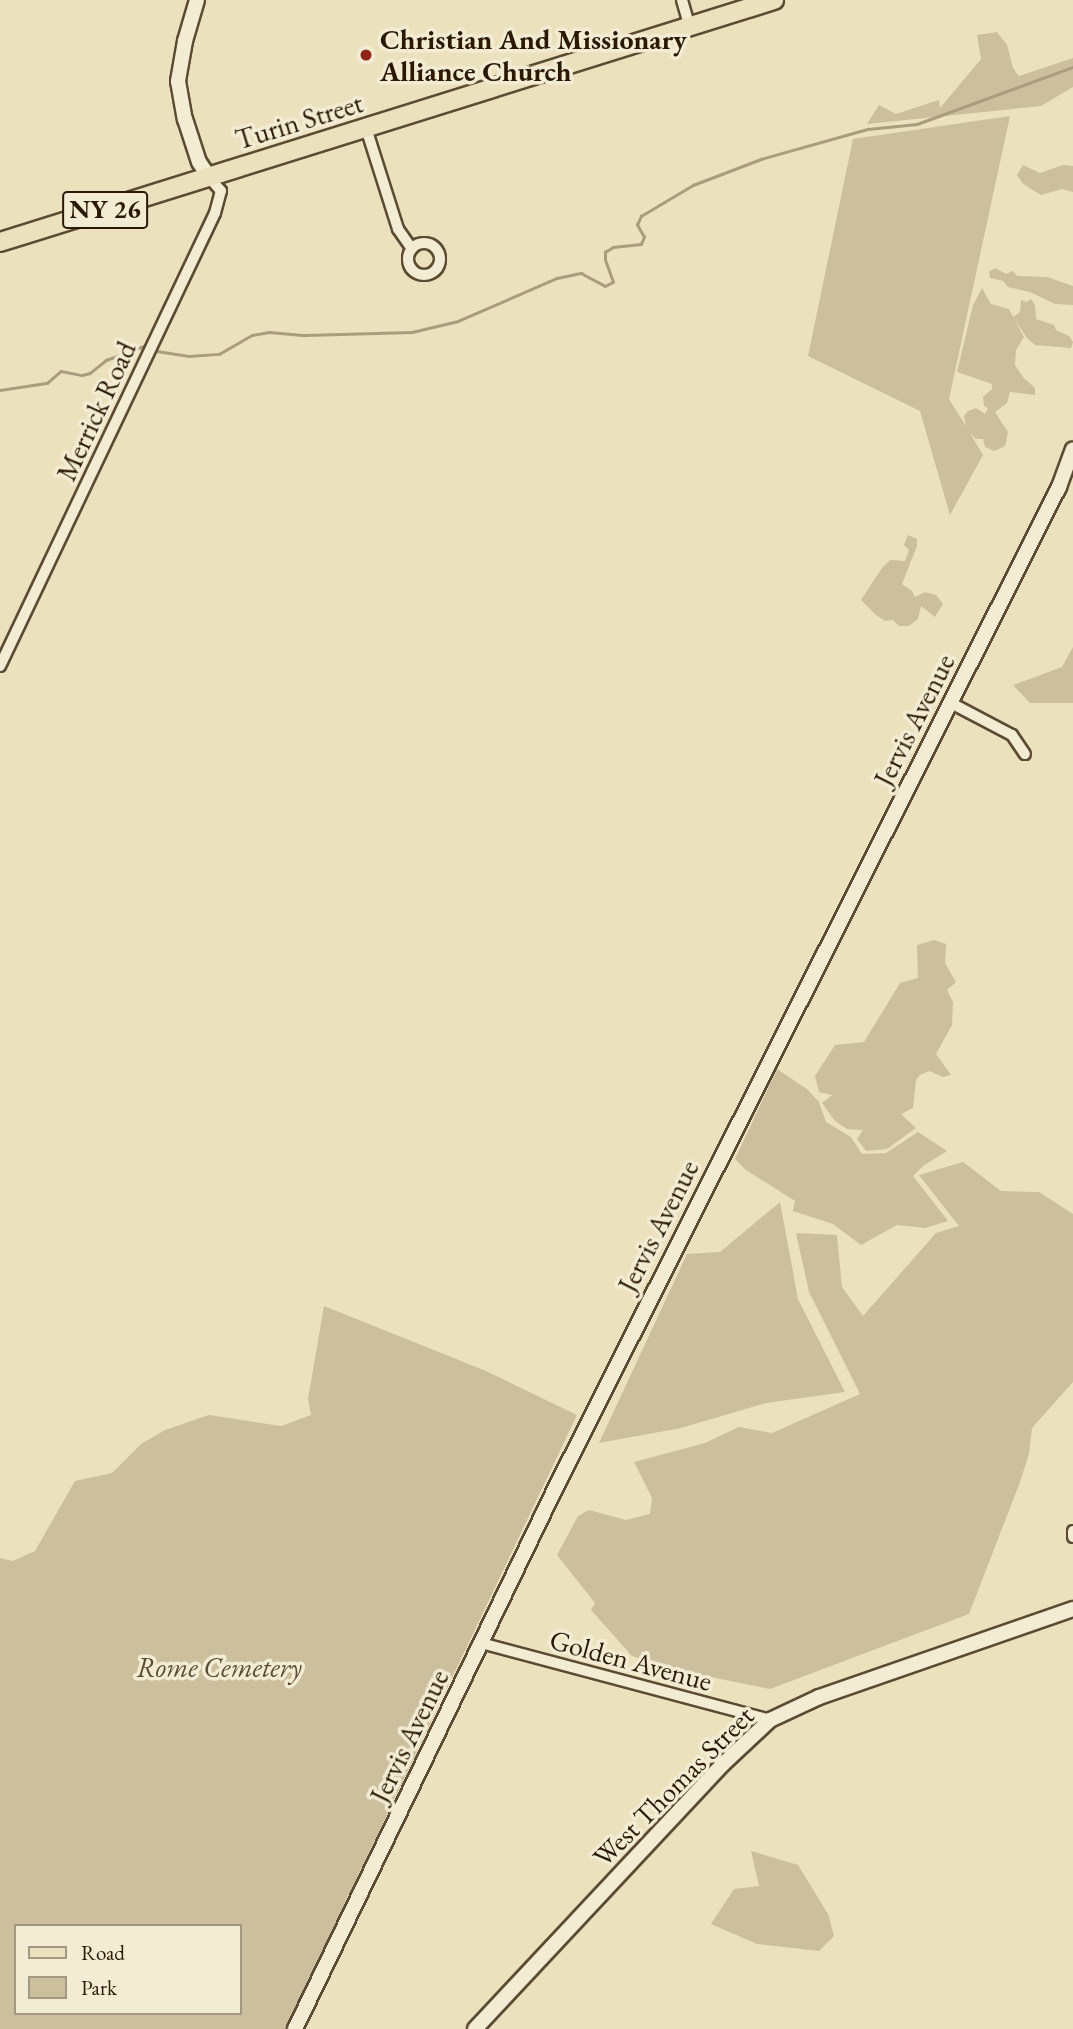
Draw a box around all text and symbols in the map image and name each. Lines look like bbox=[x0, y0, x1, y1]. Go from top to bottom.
place label: Christian And Missionary Alliance Church bbox=[380, 22, 687, 88]
marker: Christian And Missionary Alliance Church bbox=[358, 47, 374, 63]
street label: Turin Street bbox=[231, 86, 367, 156]
road number: NY 26 bbox=[61, 188, 149, 232]
street label: Merrick Road bbox=[49, 336, 143, 486]
street label: Jervis Avenue bbox=[866, 648, 962, 792]
street label: Jervis Avenue bbox=[610, 1154, 706, 1298]
street label: Golden Avenue bbox=[546, 1622, 716, 1698]
park label: Rome Cemetery bbox=[136, 1650, 302, 1684]
street label: Jervis Avenue bbox=[362, 1664, 456, 1808]
street label: West Thomas Street bbox=[586, 1699, 760, 1873]
legend bbox=[14, 1924, 242, 2015]
text: Road bbox=[81, 1939, 125, 1966]
text: Park bbox=[81, 1974, 117, 2001]

